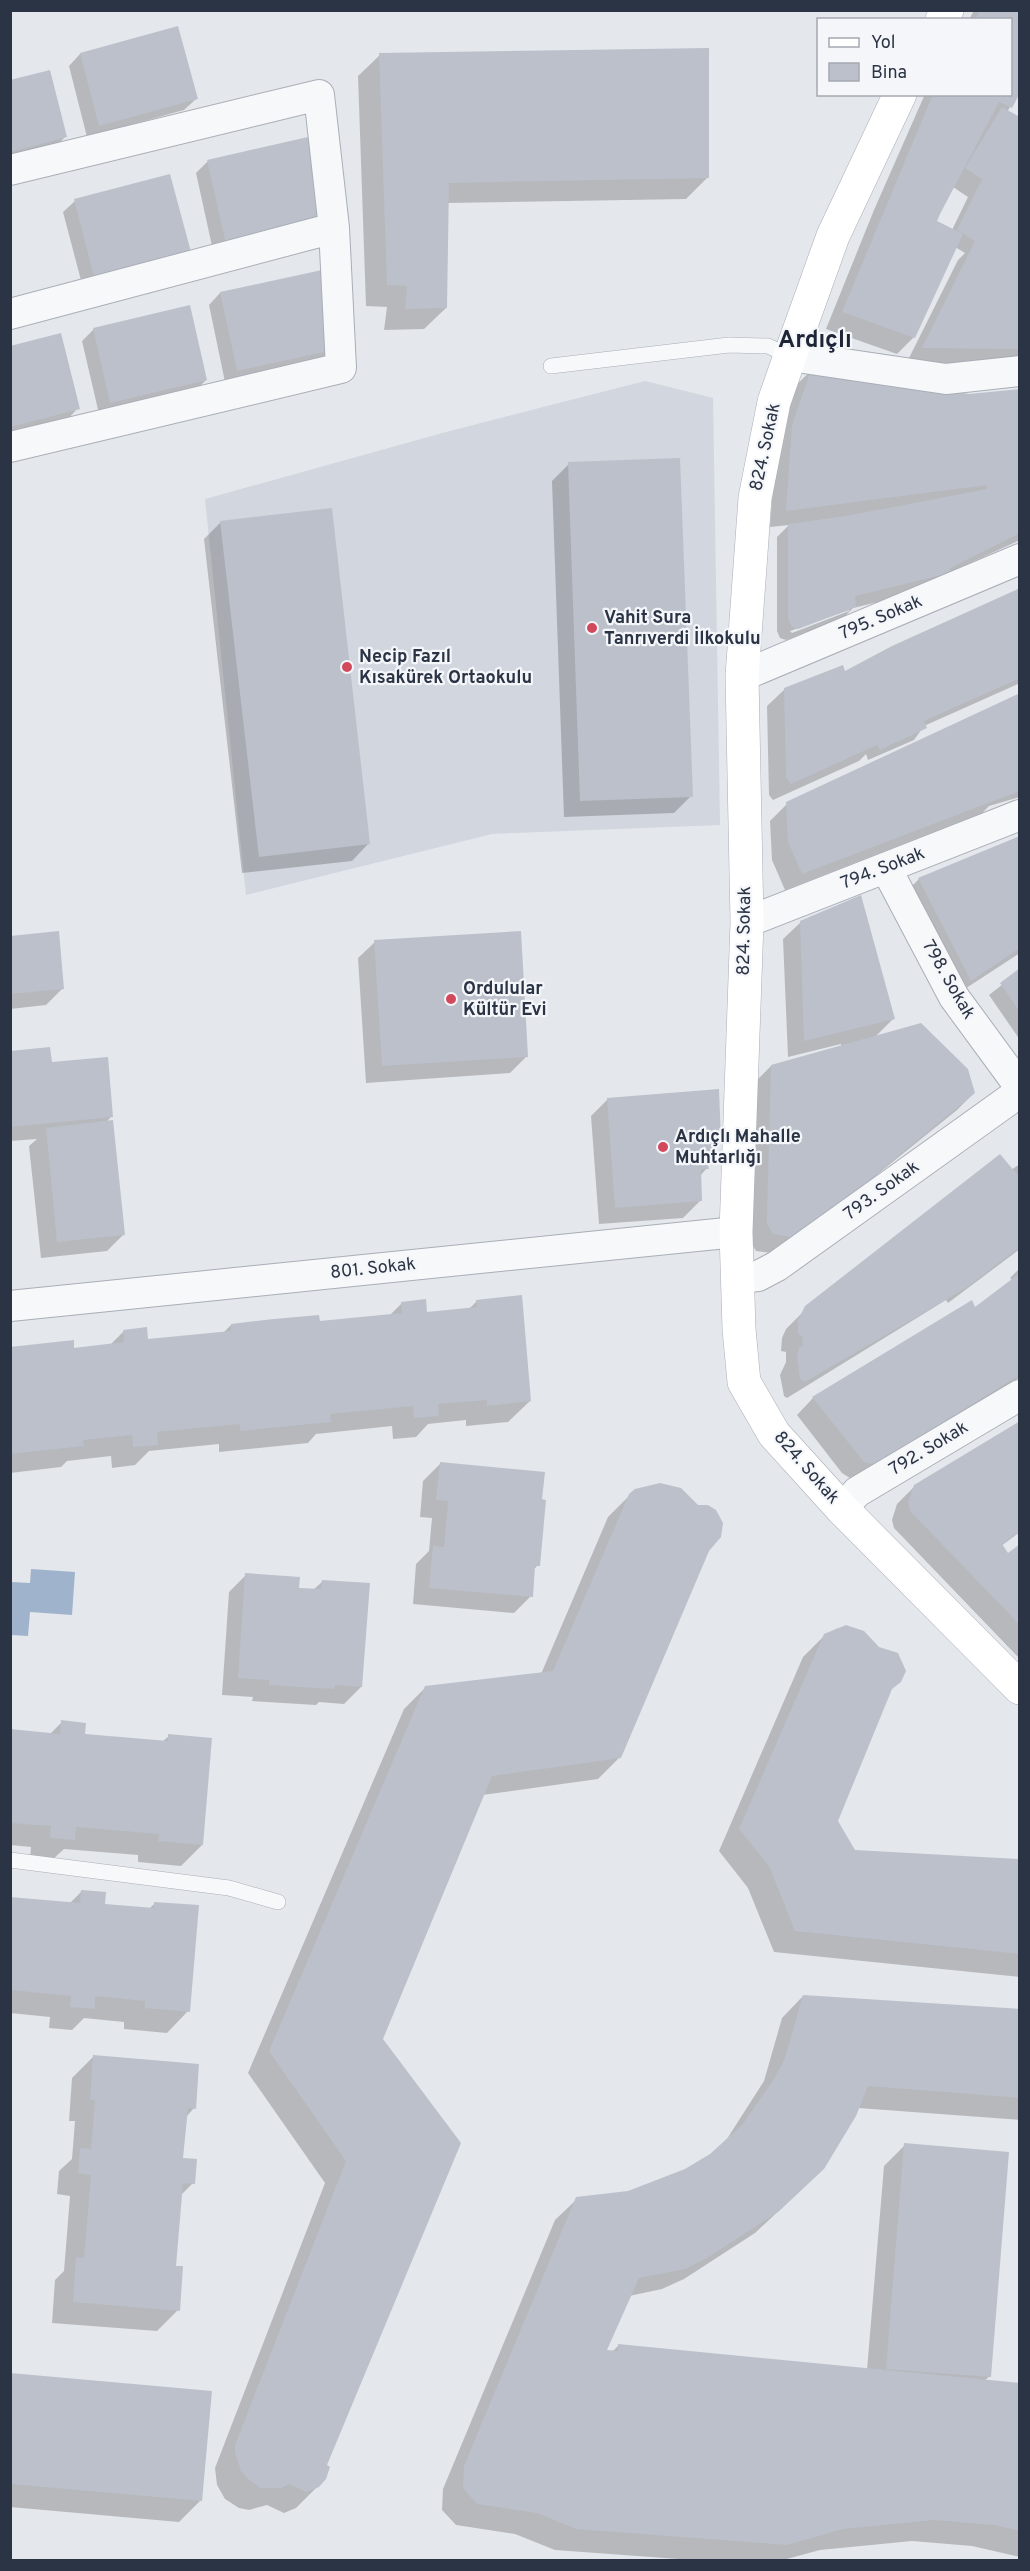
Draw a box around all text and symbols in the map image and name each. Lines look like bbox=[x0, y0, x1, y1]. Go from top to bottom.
legend bbox=[817, 18, 1012, 96]
text: Yol bbox=[871, 32, 896, 55]
text: Bina bbox=[871, 62, 907, 85]
district label: Ardıçlı bbox=[778, 326, 852, 356]
street label: 824. Sokak bbox=[745, 401, 787, 493]
street label: 795. Sokak bbox=[836, 590, 926, 646]
place label: Vahit Sura Tanrıverdi İlkokulu bbox=[604, 607, 761, 651]
marker: Vahit Sura Tanrıverdi İlkokulu bbox=[585, 621, 599, 635]
place label: Necip Fazıl Kısakürek Ortaokulu bbox=[359, 646, 532, 690]
marker: Necip Fazıl Kısakürek Ortaokulu bbox=[340, 660, 354, 674]
street label: 794. Sokak bbox=[838, 842, 928, 896]
street label: 824. Sokak bbox=[733, 886, 757, 976]
street label: 798. Sokak bbox=[916, 936, 980, 1024]
place label: Ordulular Kültür Evi bbox=[463, 978, 547, 1022]
marker: Ordulular Kültür Evi bbox=[444, 992, 458, 1006]
place label: Ardıçlı Mahalle Muhtarlığı bbox=[675, 1126, 801, 1170]
marker: Ardıçlı Mahalle Muhtarlığı bbox=[656, 1140, 670, 1154]
street label: 793. Sokak bbox=[840, 1156, 924, 1226]
street label: 801. Sokak bbox=[329, 1253, 417, 1285]
street label: 792. Sokak bbox=[885, 1416, 973, 1482]
street label: 824. Sokak bbox=[768, 1427, 844, 1509]

